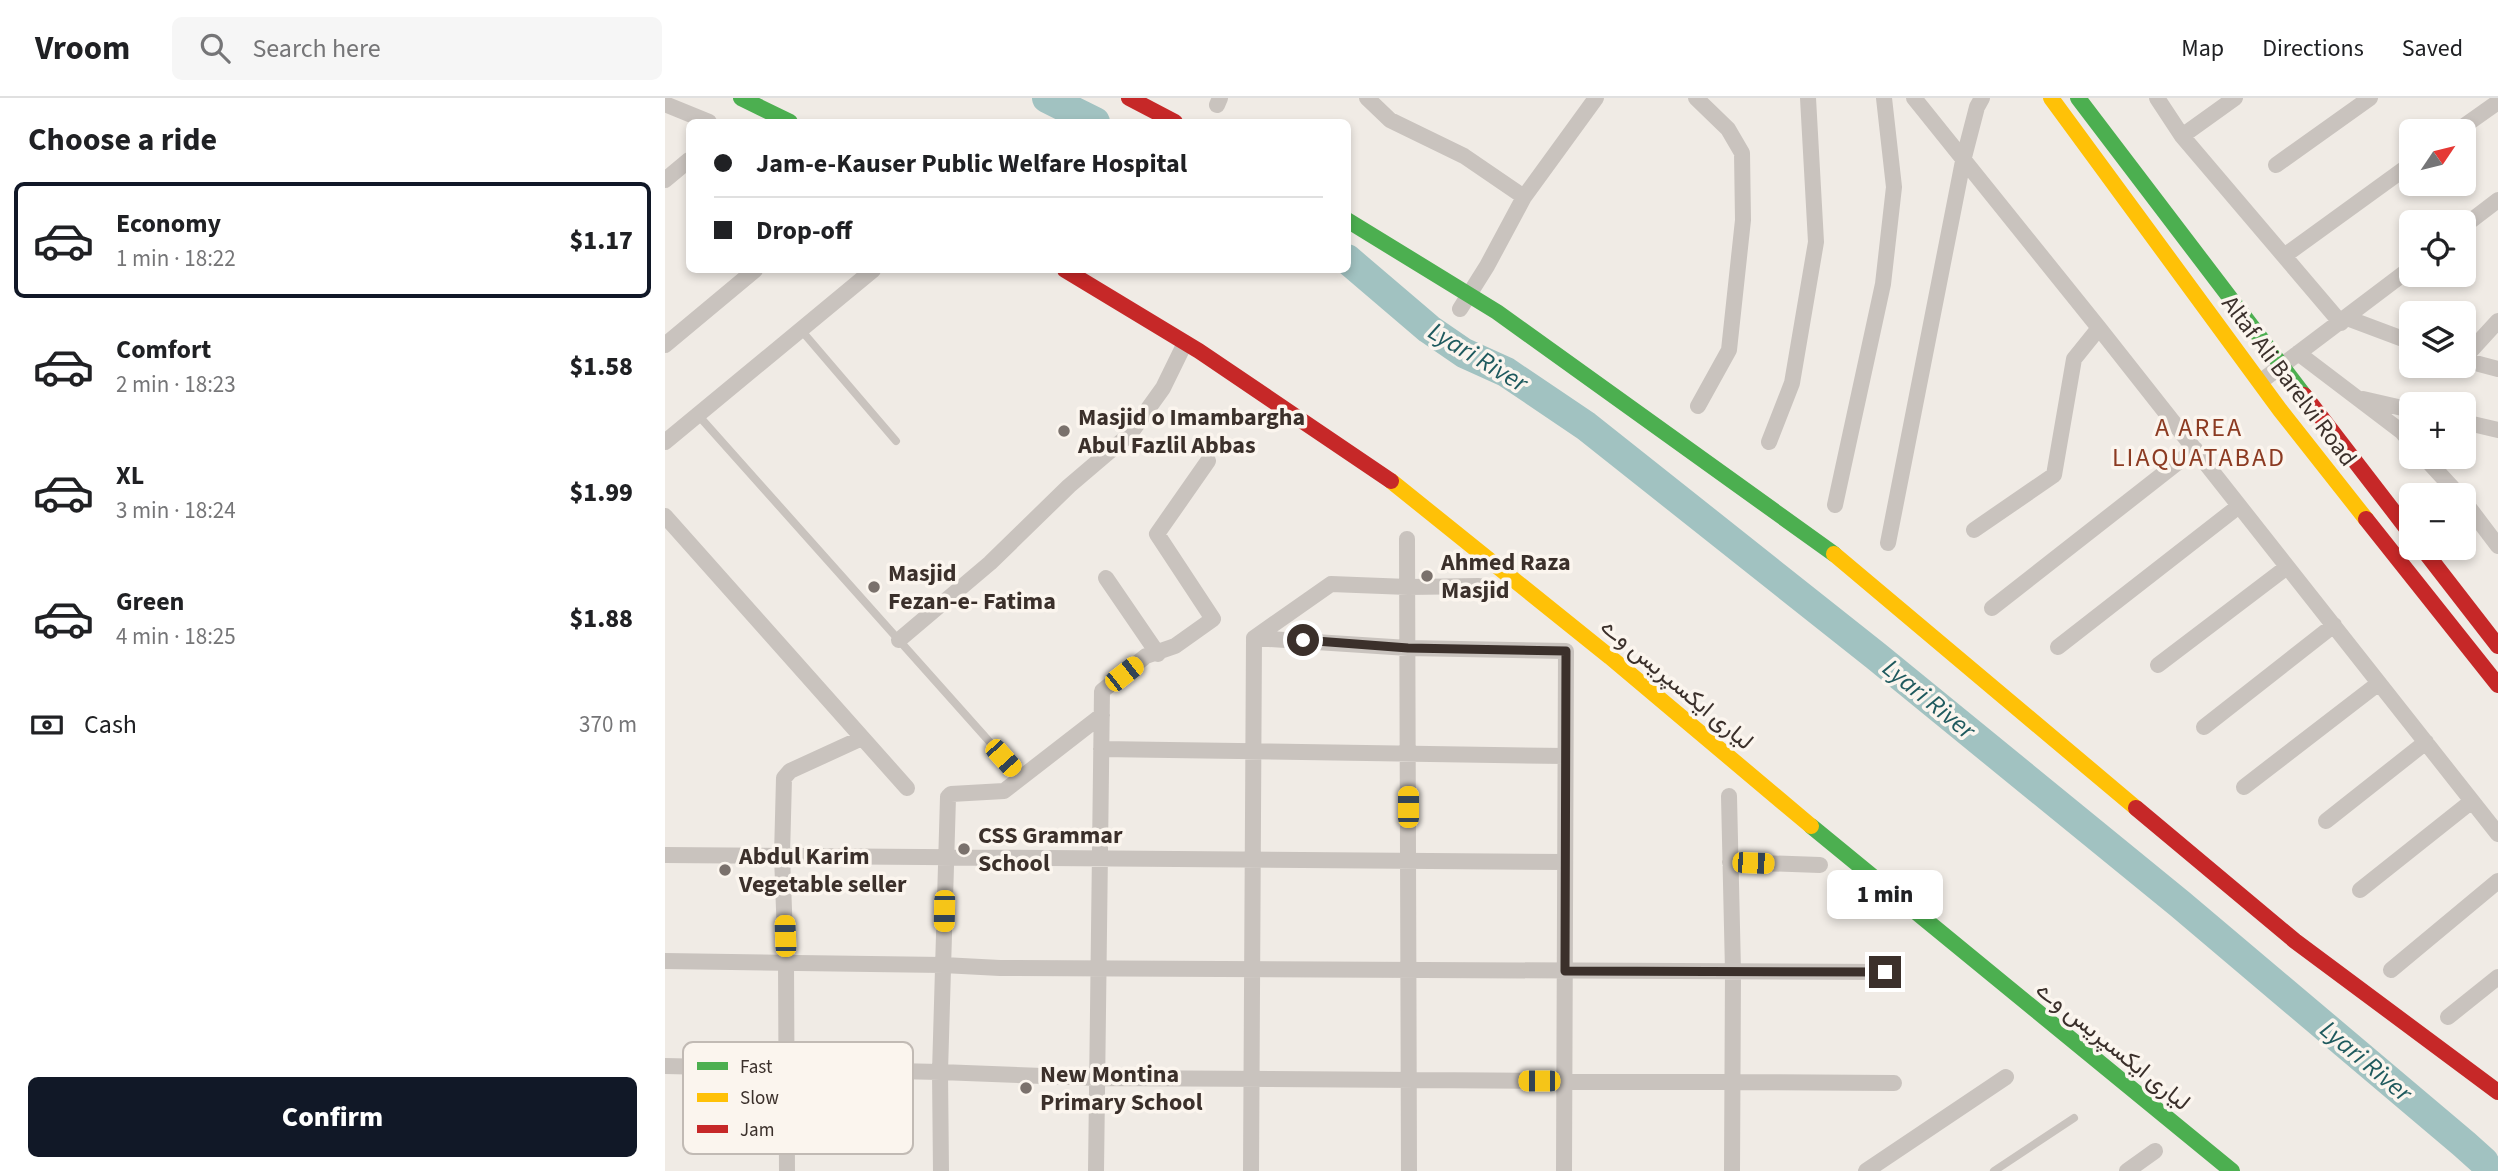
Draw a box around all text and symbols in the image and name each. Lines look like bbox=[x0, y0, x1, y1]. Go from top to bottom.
search box bbox=[172, 17, 662, 80]
text: Vroom bbox=[35, 25, 130, 72]
icon: search bbox=[196, 29, 234, 67]
text: Search here bbox=[252, 30, 381, 67]
text: Map bbox=[2181, 31, 2224, 66]
text: Directions bbox=[2262, 31, 2364, 66]
text: Saved bbox=[2402, 31, 2463, 66]
text: Choose a ride bbox=[28, 117, 217, 163]
north arrow bbox=[2399, 119, 2476, 196]
map controls bbox=[2399, 119, 2476, 560]
text: Jam-e-Kauser Public Welfare Hospital bbox=[756, 145, 1187, 182]
text: Economy bbox=[116, 205, 221, 242]
icon: car bbox=[32, 209, 95, 272]
button: locate bbox=[2399, 210, 2476, 287]
text: Drop-off bbox=[756, 212, 852, 249]
text: $1.17 bbox=[569, 222, 633, 259]
text: 1 min · 18:22 bbox=[116, 242, 236, 275]
street label: Altaf Ali Barelvi Road bbox=[2213, 288, 2365, 474]
button: layers bbox=[2399, 301, 2476, 378]
water label: Lyari River bbox=[1421, 313, 1536, 402]
text: Comfort bbox=[116, 331, 211, 368]
icon: car bbox=[32, 335, 95, 398]
text: $1.58 bbox=[569, 348, 633, 385]
text: 2 min · 18:23 bbox=[116, 368, 236, 401]
button: + bbox=[2399, 392, 2476, 469]
place label: Masjid o Imambargha Abul Fazlil Abbas bbox=[1077, 400, 1305, 463]
district label: A AREA LIAQUATABAD bbox=[2112, 409, 2286, 476]
marker: Masjid o Imambargha Abul Fazlil Abbas bbox=[1056, 423, 1072, 439]
text: XL bbox=[116, 457, 144, 494]
icon: car bbox=[32, 461, 95, 524]
text: $1.99 bbox=[569, 474, 633, 511]
button: − bbox=[2399, 483, 2476, 560]
text: 3 min · 18:24 bbox=[116, 494, 236, 527]
place label: Ahmed Raza Masjid bbox=[1440, 545, 1571, 608]
place label: Masjid Fezan-e- Fatima bbox=[888, 556, 1056, 619]
marker: Ahmed Raza Masjid bbox=[1419, 568, 1435, 584]
marker: Masjid Fezan-e- Fatima bbox=[866, 579, 882, 595]
text: Green bbox=[116, 583, 184, 620]
icon: car bbox=[32, 587, 95, 650]
text: $1.88 bbox=[569, 600, 633, 637]
street label: لیاری ایکسپریس وے bbox=[1593, 609, 1761, 759]
text: 4 min · 18:25 bbox=[116, 620, 236, 653]
route start bbox=[1287, 624, 1319, 656]
water label: Lyari River bbox=[1875, 650, 1984, 749]
car bbox=[1101, 653, 1148, 695]
icon: cash bbox=[28, 706, 66, 744]
text: Cash bbox=[84, 706, 137, 743]
text: 370 m bbox=[579, 708, 637, 741]
car bbox=[982, 735, 1025, 781]
car bbox=[1398, 786, 1419, 828]
place label: CSS Grammar School bbox=[978, 818, 1123, 881]
place label: Abdul Karim Vegetable seller bbox=[738, 839, 907, 902]
marker: CSS Grammar School bbox=[956, 841, 972, 857]
car bbox=[1732, 852, 1775, 874]
marker: Abdul Karim Vegetable seller bbox=[717, 862, 733, 878]
callout: 1 min bbox=[1827, 870, 1943, 920]
text: 1 min bbox=[1857, 878, 1913, 911]
car bbox=[934, 890, 955, 932]
car bbox=[774, 915, 797, 957]
route end bbox=[1869, 956, 1901, 988]
street label: لیاری ایکسپریس وے bbox=[2028, 973, 2198, 1119]
water label: Lyari River bbox=[2312, 1011, 2421, 1111]
legend bbox=[683, 1042, 913, 1154]
text: Fast bbox=[740, 1054, 773, 1081]
place label: New Montina Primary School bbox=[1040, 1057, 1203, 1120]
car bbox=[1519, 1071, 1561, 1092]
button: Confirm bbox=[28, 1077, 637, 1157]
marker: New Montina Primary School bbox=[1018, 1080, 1034, 1096]
text: Slow bbox=[740, 1085, 779, 1112]
text: Jam bbox=[740, 1117, 774, 1144]

